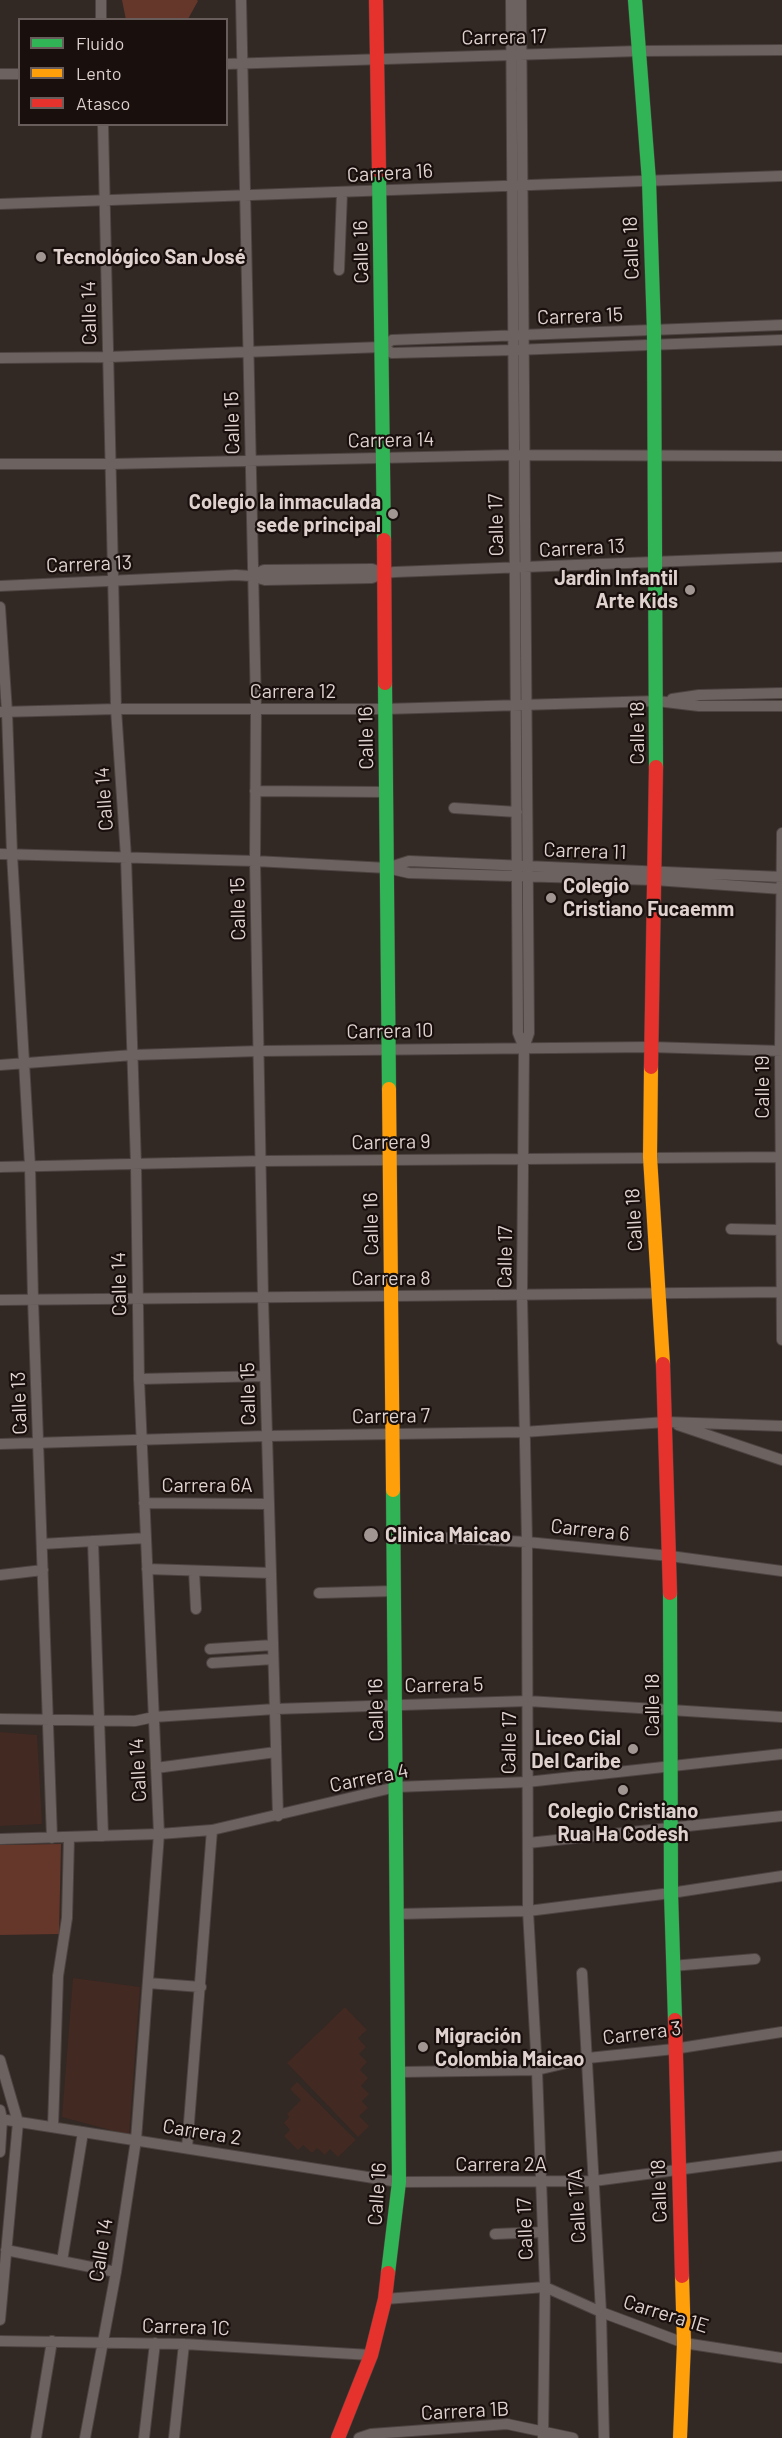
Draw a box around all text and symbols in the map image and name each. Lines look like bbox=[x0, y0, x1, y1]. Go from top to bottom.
legend bbox=[18, 18, 228, 126]
street label: Carrera 17 bbox=[461, 24, 547, 50]
text: Fluido bbox=[76, 32, 124, 54]
text: Lento bbox=[76, 62, 122, 84]
text: Atasco bbox=[76, 92, 130, 114]
street label: Carrera 16 bbox=[346, 159, 434, 187]
street label: Calle 18 bbox=[618, 216, 644, 280]
street label: Calle 16 bbox=[348, 220, 374, 284]
place label: Tecnológico San José bbox=[53, 245, 246, 269]
marker: Tecnológico San José bbox=[34, 250, 48, 264]
street label: Calle 14 bbox=[76, 281, 102, 345]
street label: Carrera 15 bbox=[537, 303, 623, 329]
street label: Calle 15 bbox=[219, 391, 245, 455]
street label: Carrera 14 bbox=[347, 427, 435, 453]
place label: Colegio la inmaculada sede principal bbox=[189, 490, 381, 537]
street label: Calle 17 bbox=[483, 494, 509, 556]
marker: Colegio la inmaculada sede principal bbox=[386, 507, 400, 521]
street label: Carrera 13 bbox=[538, 534, 626, 562]
street label: Carrera 13 bbox=[46, 551, 132, 577]
place label: Jardin Infantil Arte Kids bbox=[554, 566, 678, 613]
marker: Jardin Infantil Arte Kids bbox=[683, 583, 697, 597]
street label: Carrera 12 bbox=[250, 679, 336, 703]
street label: Calle 18 bbox=[625, 701, 649, 765]
street label: Calle 16 bbox=[353, 706, 379, 770]
street label: Calle 14 bbox=[90, 766, 118, 832]
street label: Carrera 11 bbox=[543, 838, 627, 864]
place label: Colegio Cristiano Fucaemm bbox=[563, 874, 734, 921]
street label: Calle 15 bbox=[225, 877, 251, 941]
marker: Colegio Cristiano Fucaemm bbox=[544, 891, 558, 905]
street label: Carrera 10 bbox=[346, 1018, 434, 1044]
street label: Calle 19 bbox=[750, 1055, 774, 1119]
street label: Carrera 9 bbox=[351, 1129, 431, 1155]
street label: Calle 18 bbox=[620, 1188, 648, 1252]
street label: Calle 16 bbox=[358, 1192, 384, 1256]
street label: Calle 17 bbox=[492, 1226, 518, 1288]
street label: Calle 14 bbox=[106, 1252, 132, 1316]
street label: Carrera 8 bbox=[351, 1266, 431, 1290]
street label: Calle 15 bbox=[235, 1362, 261, 1426]
street label: Calle 13 bbox=[6, 1371, 32, 1435]
street label: Carrera 7 bbox=[352, 1403, 430, 1429]
street label: Carrera 6A bbox=[161, 1473, 253, 1497]
street label: Carrera 6 bbox=[549, 1514, 631, 1546]
place label: Clinica Maicao bbox=[385, 1523, 511, 1547]
marker: Clinica Maicao bbox=[362, 1526, 380, 1544]
street label: Carrera 5 bbox=[404, 1672, 484, 1698]
street label: Calle 18 bbox=[640, 1673, 664, 1737]
street label: Calle 16 bbox=[363, 1678, 389, 1742]
street label: Calle 17 bbox=[496, 1712, 522, 1774]
place label: Liceo Cial Del Caribe bbox=[531, 1726, 621, 1773]
street label: Calle 14 bbox=[124, 1737, 152, 1803]
marker: Liceo Cial Del Caribe bbox=[626, 1742, 640, 1756]
street label: Carrera 4 bbox=[328, 1759, 410, 1797]
marker: Colegio Cristiano Rua Ha Codesh bbox=[616, 1783, 630, 1797]
place label: Colegio Cristiano Rua Ha Codesh bbox=[548, 1799, 698, 1846]
street label: Carrera 3 bbox=[601, 2016, 683, 2050]
place label: Migración Colombia Maicao bbox=[435, 2024, 584, 2071]
marker: Migración Colombia Maicao bbox=[416, 2040, 430, 2054]
street label: Carrera 2 bbox=[161, 2114, 243, 2150]
street label: Carrera 2A bbox=[455, 2152, 547, 2176]
street label: Calle 18 bbox=[646, 2159, 672, 2223]
street label: Calle 16 bbox=[363, 2162, 391, 2226]
street label: Calle 17A bbox=[563, 2168, 591, 2244]
street label: Calle 17 bbox=[512, 2197, 538, 2261]
street label: Calle 14 bbox=[84, 2216, 118, 2284]
street label: Carrera 1E bbox=[620, 2290, 712, 2338]
street label: Carrera 1C bbox=[142, 2313, 230, 2341]
street label: Carrera 1B bbox=[420, 2397, 510, 2425]

